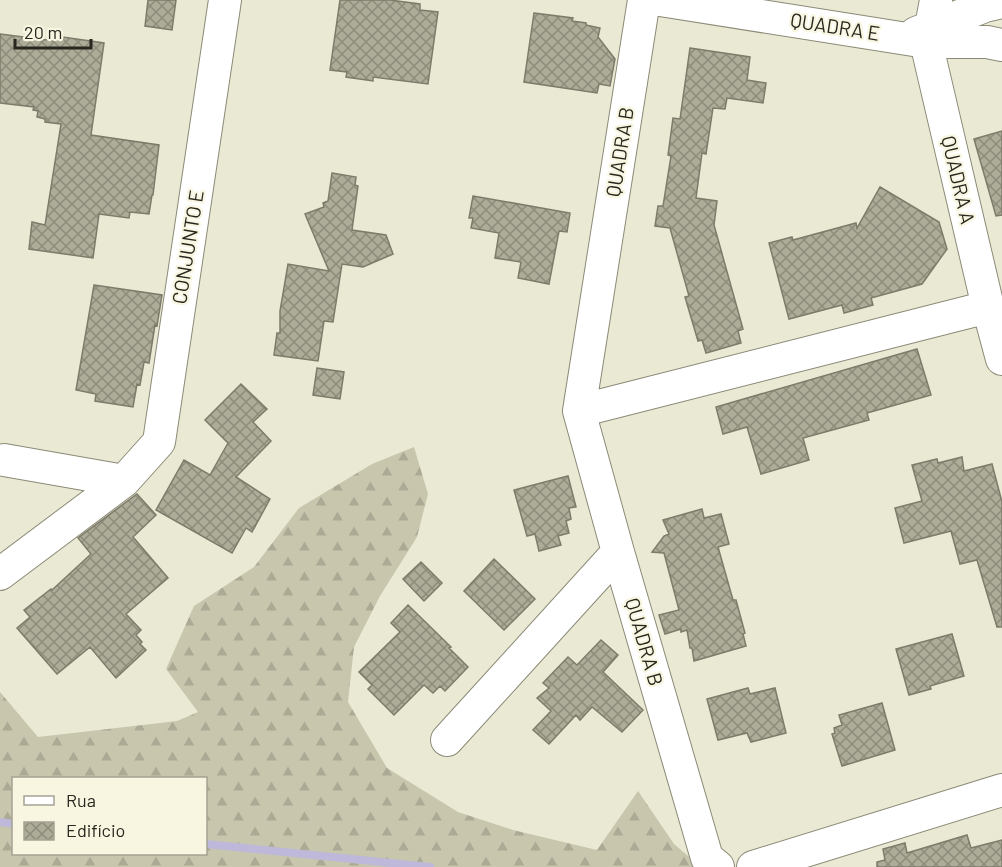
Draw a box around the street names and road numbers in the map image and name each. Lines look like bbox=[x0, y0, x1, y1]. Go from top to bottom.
street label: QUADRA E bbox=[789, 7, 882, 45]
street label: QUADRA B bbox=[600, 105, 638, 198]
street label: QUADRA A bbox=[937, 133, 981, 226]
street label: CONJUNTO E bbox=[166, 188, 208, 306]
street label: QUADRA B bbox=[621, 595, 669, 689]

